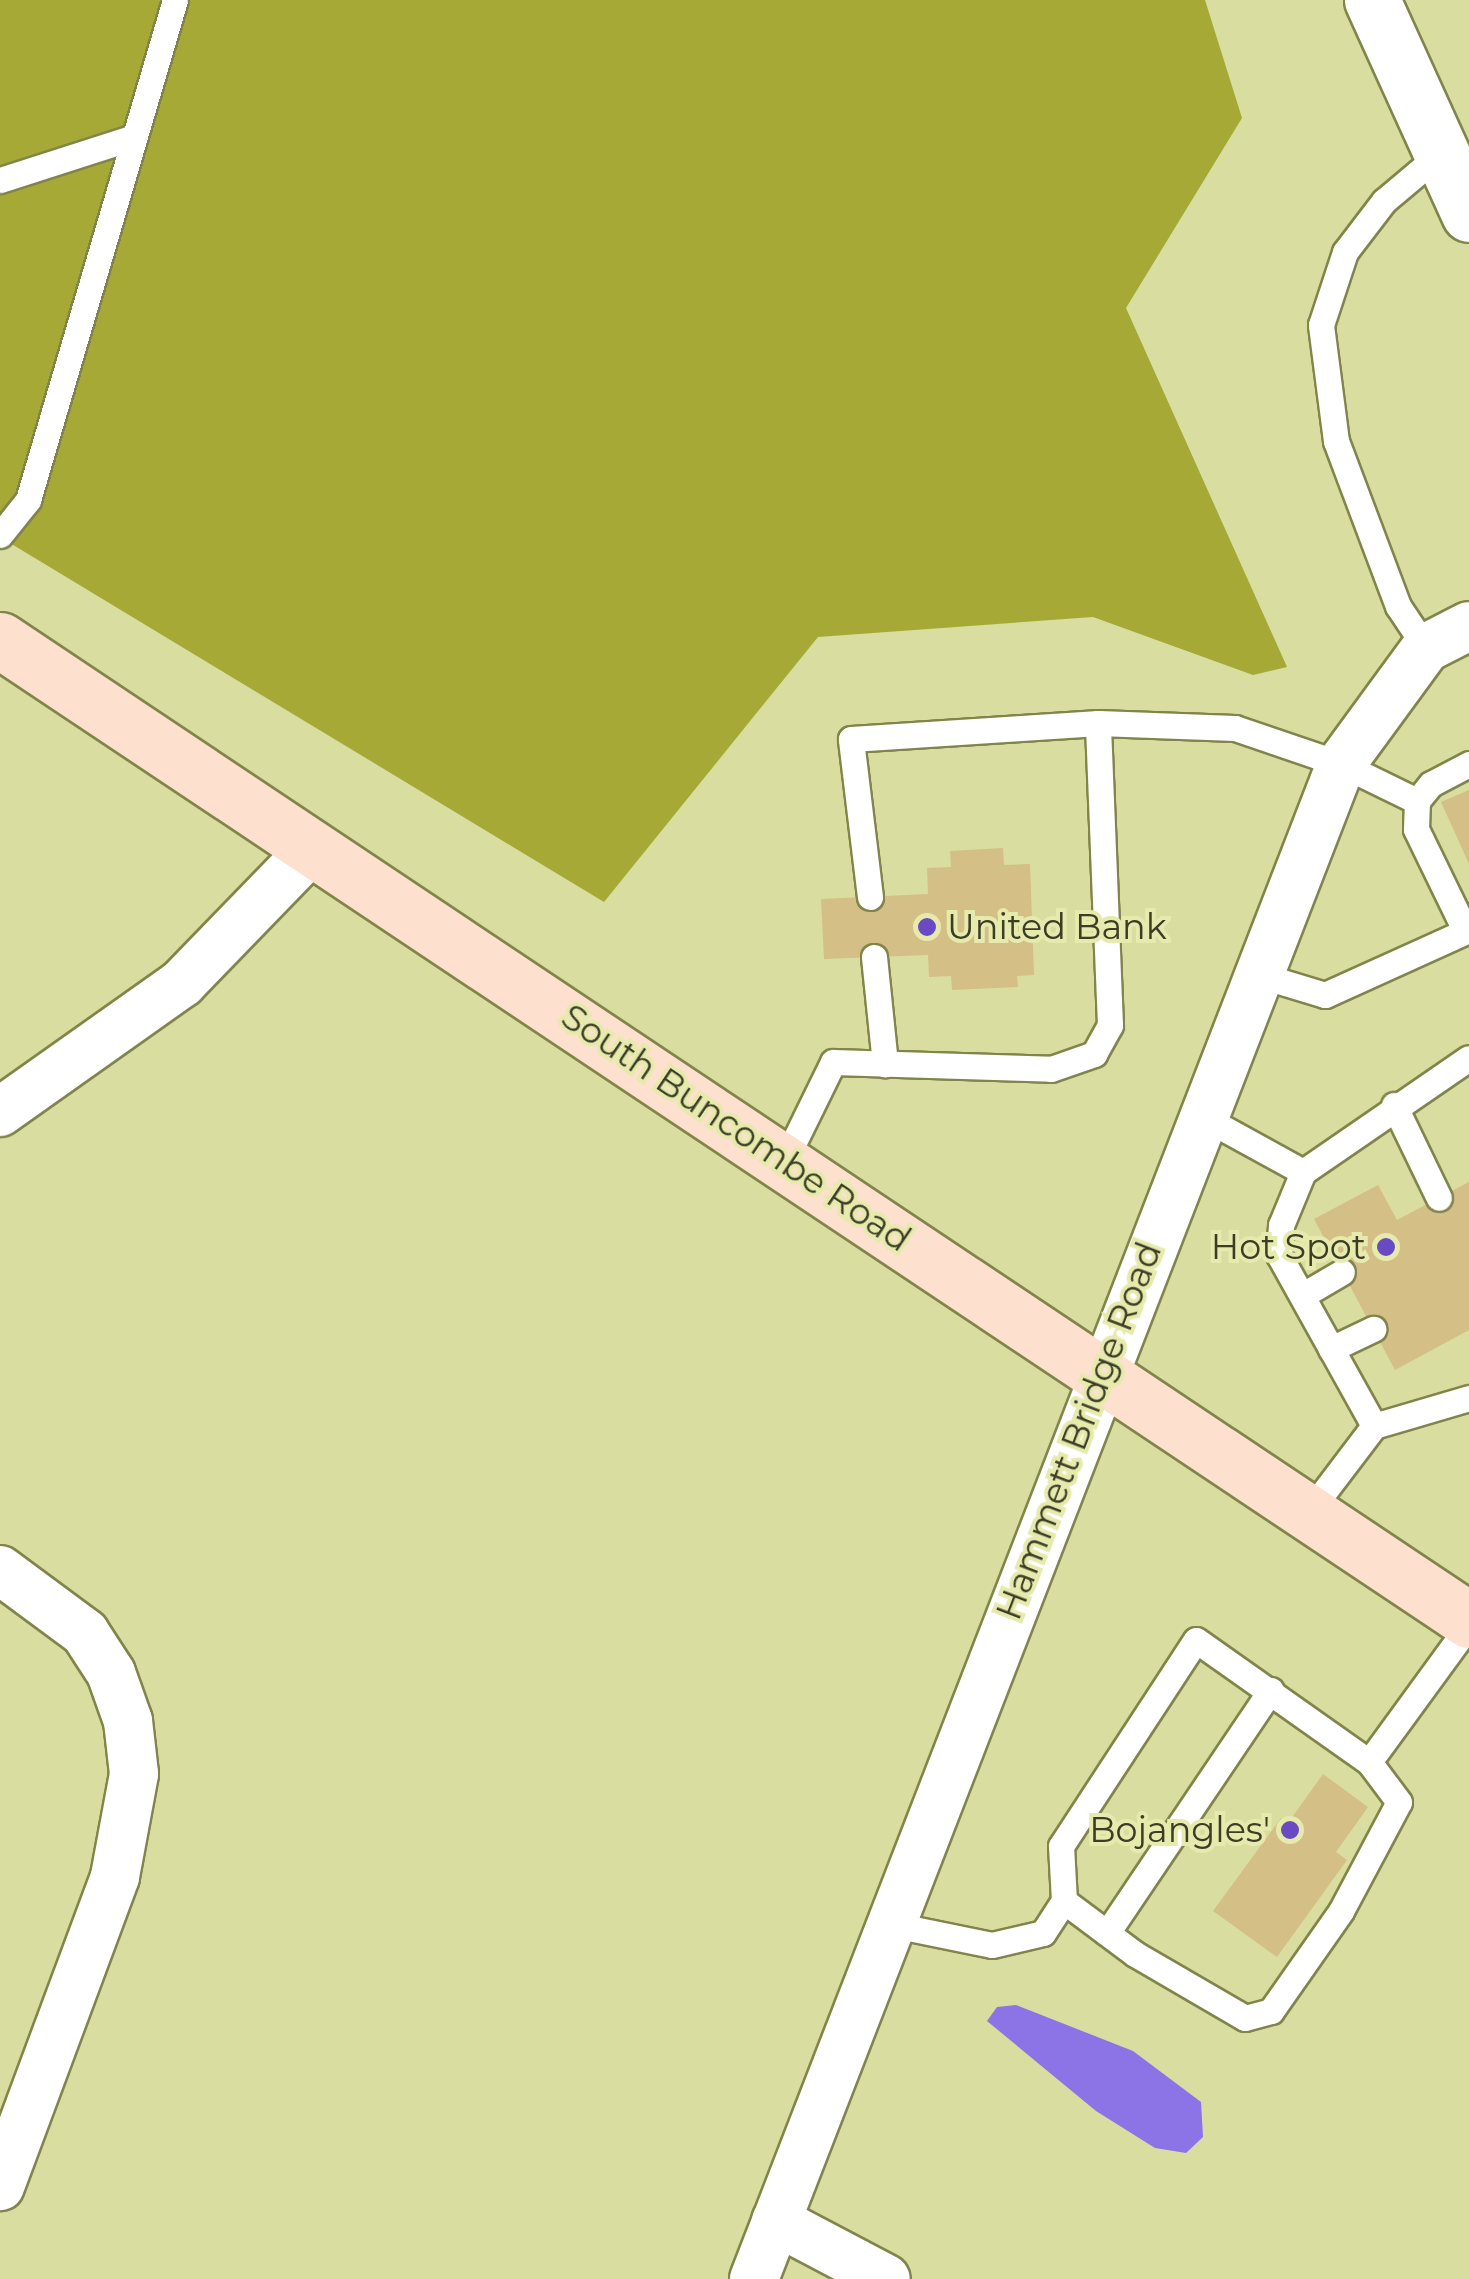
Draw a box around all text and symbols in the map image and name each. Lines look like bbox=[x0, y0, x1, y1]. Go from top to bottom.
place label: United Bank bbox=[947, 906, 1167, 948]
marker: United Bank bbox=[916, 916, 938, 938]
street label: South Buncombe Road bbox=[554, 996, 918, 1260]
place label: Hot Spot bbox=[1211, 1226, 1366, 1268]
street label: Hammett Bridge Road bbox=[988, 1236, 1170, 1626]
marker: Hot Spot bbox=[1375, 1236, 1397, 1258]
place label: Bojangles' bbox=[1089, 1809, 1270, 1851]
marker: Bojangles' bbox=[1279, 1819, 1301, 1841]

